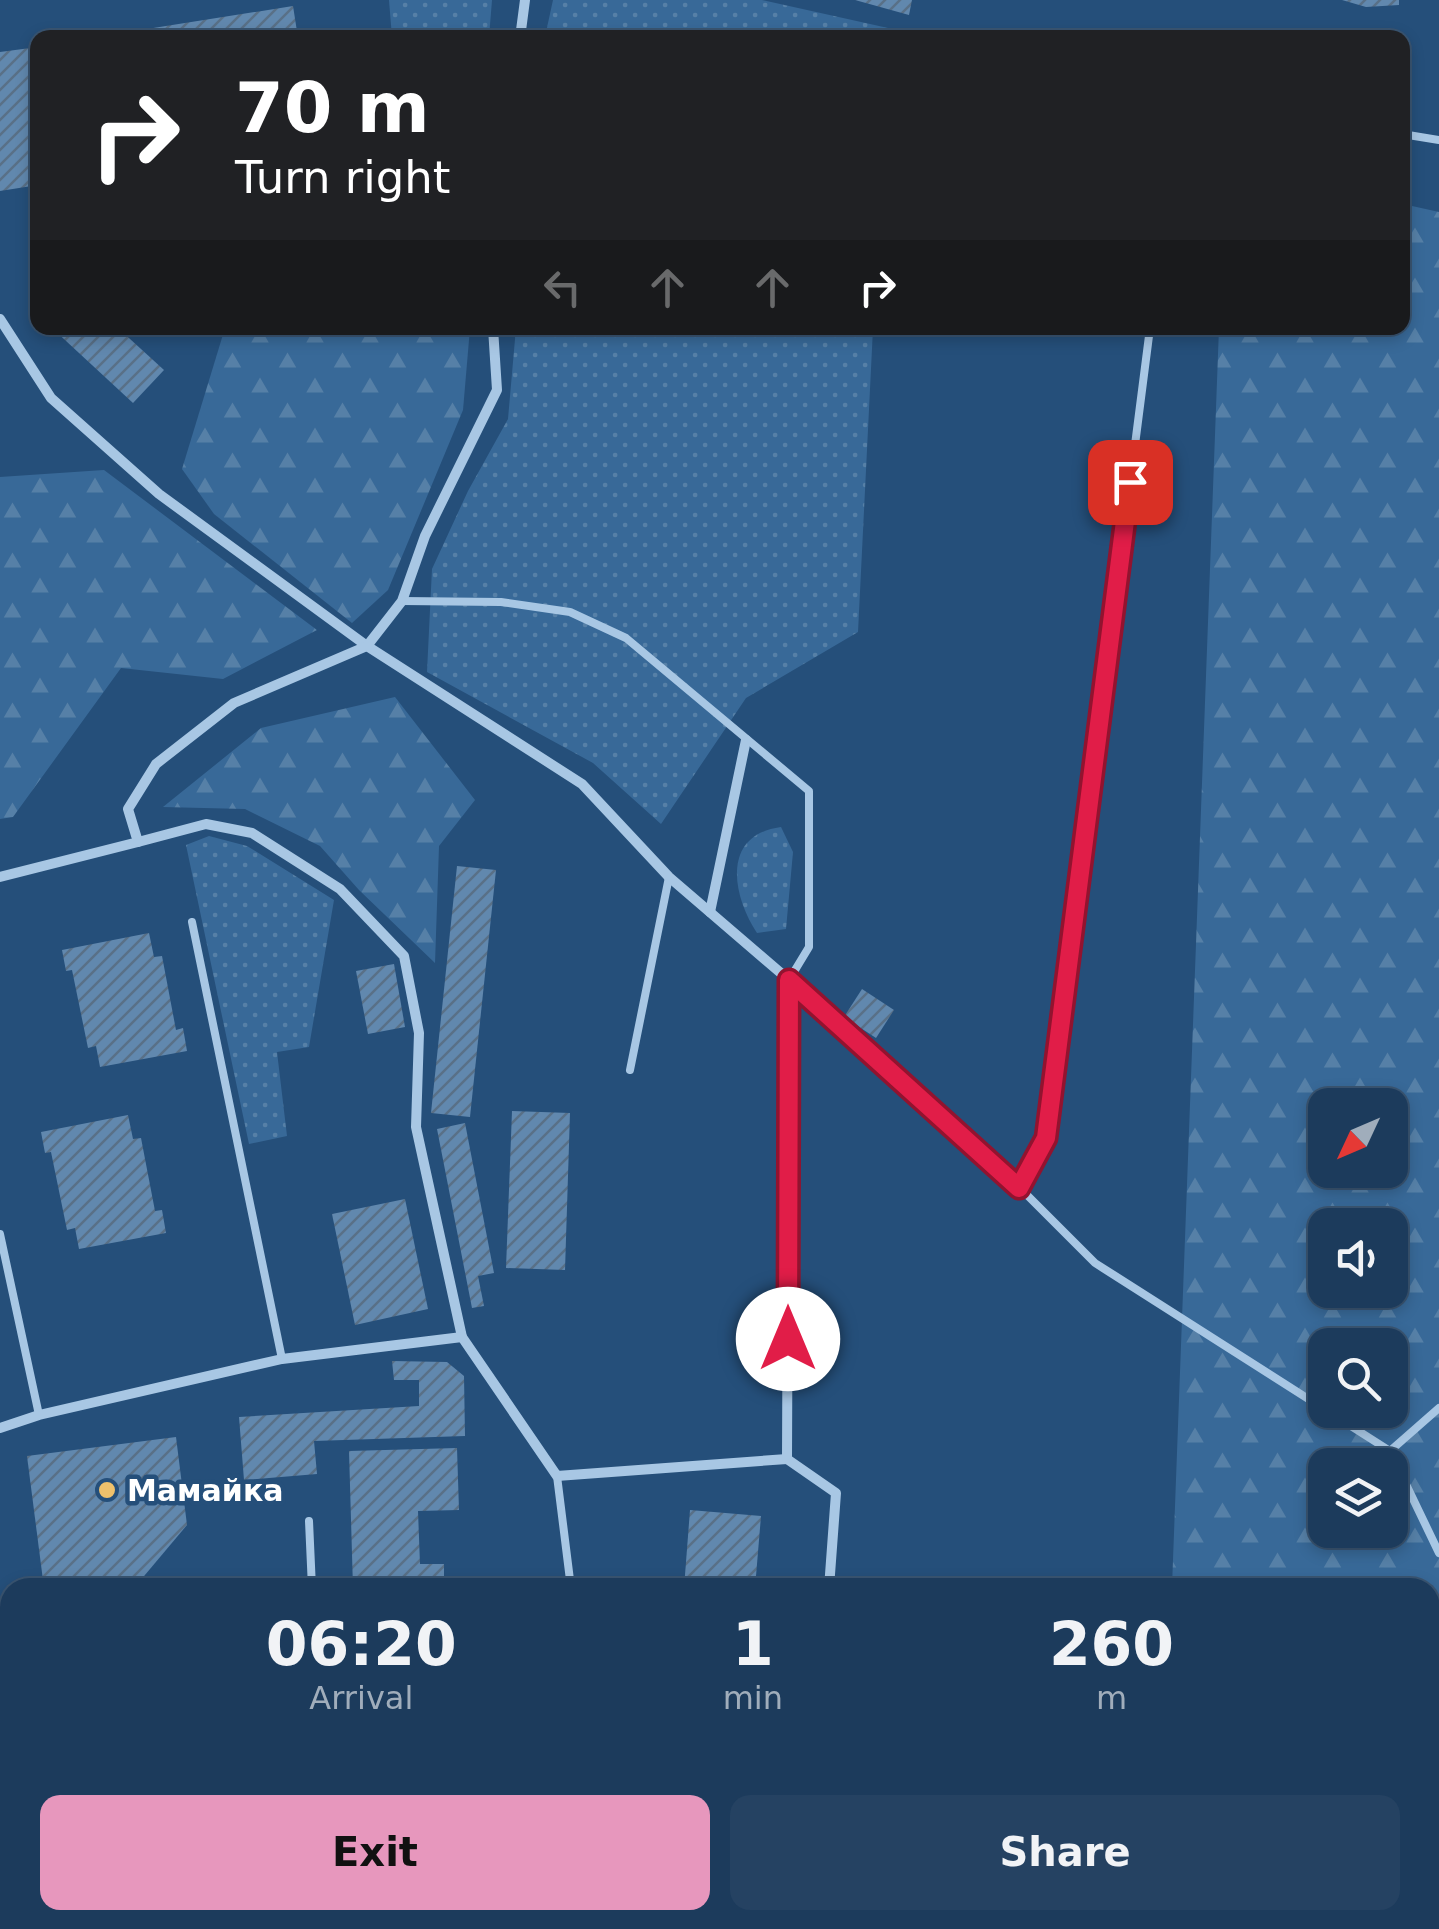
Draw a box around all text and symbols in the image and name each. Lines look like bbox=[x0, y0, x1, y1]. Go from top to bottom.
text: 70 m bbox=[235, 67, 430, 149]
icon: right bbox=[70, 70, 200, 200]
text: Turn right bbox=[235, 151, 450, 204]
icon: left bbox=[535, 260, 590, 315]
icon: ahead bbox=[640, 260, 695, 315]
icon: ahead bbox=[745, 260, 800, 315]
icon: right bbox=[850, 260, 905, 315]
pin bbox=[1088, 440, 1173, 525]
icon: arrive bbox=[1103, 455, 1158, 510]
north arrow bbox=[1308, 1088, 1408, 1188]
map controls bbox=[1308, 1088, 1408, 1548]
button: sound bbox=[1308, 1208, 1408, 1308]
position arrow bbox=[736, 1287, 840, 1391]
button: search bbox=[1308, 1328, 1408, 1428]
button: layers bbox=[1308, 1448, 1408, 1548]
place label: Мамайка bbox=[127, 1473, 284, 1508]
marker: Мамайка bbox=[96, 1479, 118, 1501]
text: 06:20 bbox=[266, 1609, 457, 1679]
text: 1 bbox=[732, 1609, 774, 1679]
text: 260 bbox=[1049, 1609, 1174, 1679]
text: Arrival bbox=[309, 1679, 413, 1717]
text: min bbox=[723, 1679, 783, 1717]
text: m bbox=[1096, 1679, 1127, 1717]
button: Exit bbox=[40, 1795, 710, 1910]
button: Share bbox=[730, 1795, 1400, 1910]

